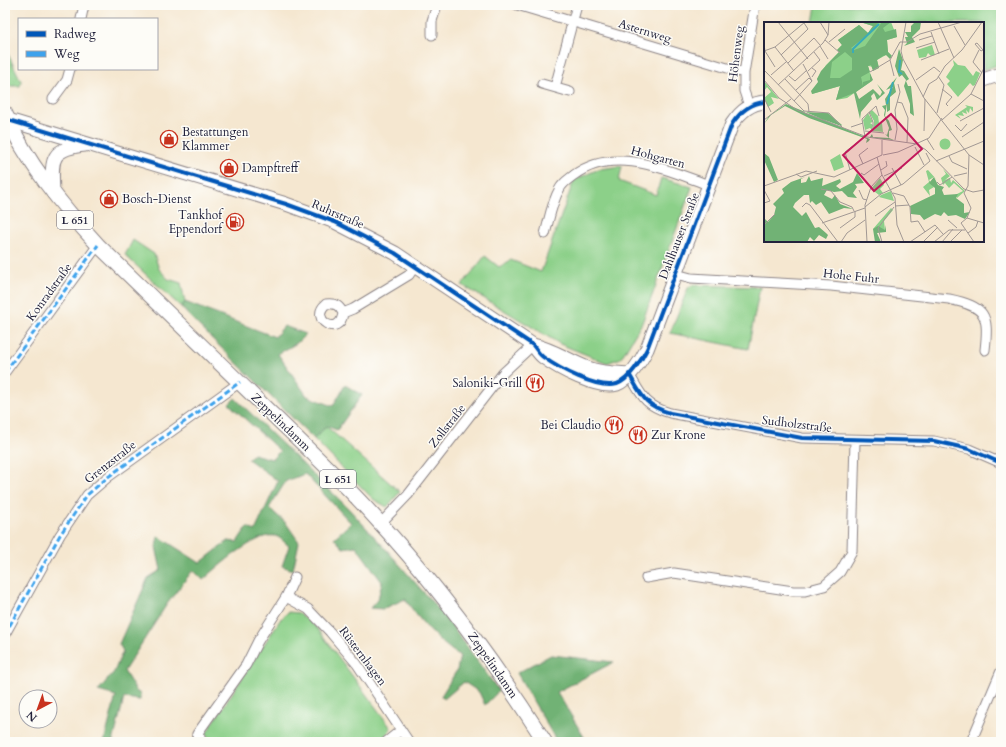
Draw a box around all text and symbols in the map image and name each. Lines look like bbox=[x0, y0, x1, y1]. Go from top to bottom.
street label: Asternweg bbox=[616, 15, 674, 47]
legend bbox=[18, 18, 158, 70]
inset map bbox=[764, 22, 984, 242]
street label: Höhenweg bbox=[725, 24, 747, 83]
text: Radweg bbox=[54, 26, 96, 42]
text: Weg bbox=[53, 46, 80, 62]
place label: Bestattungen Klammer bbox=[182, 124, 249, 154]
shop icon: Bestattungen Klammer bbox=[159, 129, 179, 149]
street label: Hohgarten bbox=[629, 142, 687, 172]
shop icon: Dampftreff bbox=[219, 158, 239, 178]
place label: Dampftreff bbox=[242, 160, 300, 176]
shop icon: Bosch-Dienst bbox=[99, 189, 119, 209]
street label: Dahlhauser Straße bbox=[655, 190, 703, 282]
place label: Bosch-Dienst bbox=[122, 191, 191, 207]
street label: Ruhrstraße bbox=[309, 196, 367, 232]
place label: Tankhof Eppendorf bbox=[169, 207, 224, 237]
road number: L 651 bbox=[57, 211, 93, 229]
fuel station icon: Tankhof Eppendorf bbox=[225, 212, 245, 232]
street label: Konradstraße bbox=[22, 260, 76, 324]
street label: Hohe Fuhr bbox=[822, 265, 880, 287]
restaurant icon: Saloniki-Grill bbox=[525, 373, 545, 393]
place label: Saloniki-Grill bbox=[453, 375, 522, 391]
street label: Zeppelindamm bbox=[248, 389, 315, 455]
street label: Zollstraße bbox=[425, 401, 469, 451]
street label: Sudholzstraße bbox=[761, 412, 833, 436]
restaurant icon: Bei Claudio bbox=[604, 415, 624, 435]
place label: Bei Claudio bbox=[541, 417, 602, 433]
restaurant icon: Zur Krone bbox=[628, 425, 648, 445]
place label: Zur Krone bbox=[651, 427, 706, 443]
street label: Grenzstraße bbox=[81, 437, 139, 487]
road number: L 651 bbox=[320, 470, 356, 488]
street label: Rüsternhagen bbox=[336, 623, 391, 689]
street label: Zeppelindamm bbox=[464, 629, 522, 702]
north arrow bbox=[18, 689, 58, 729]
text: N bbox=[23, 707, 40, 725]

